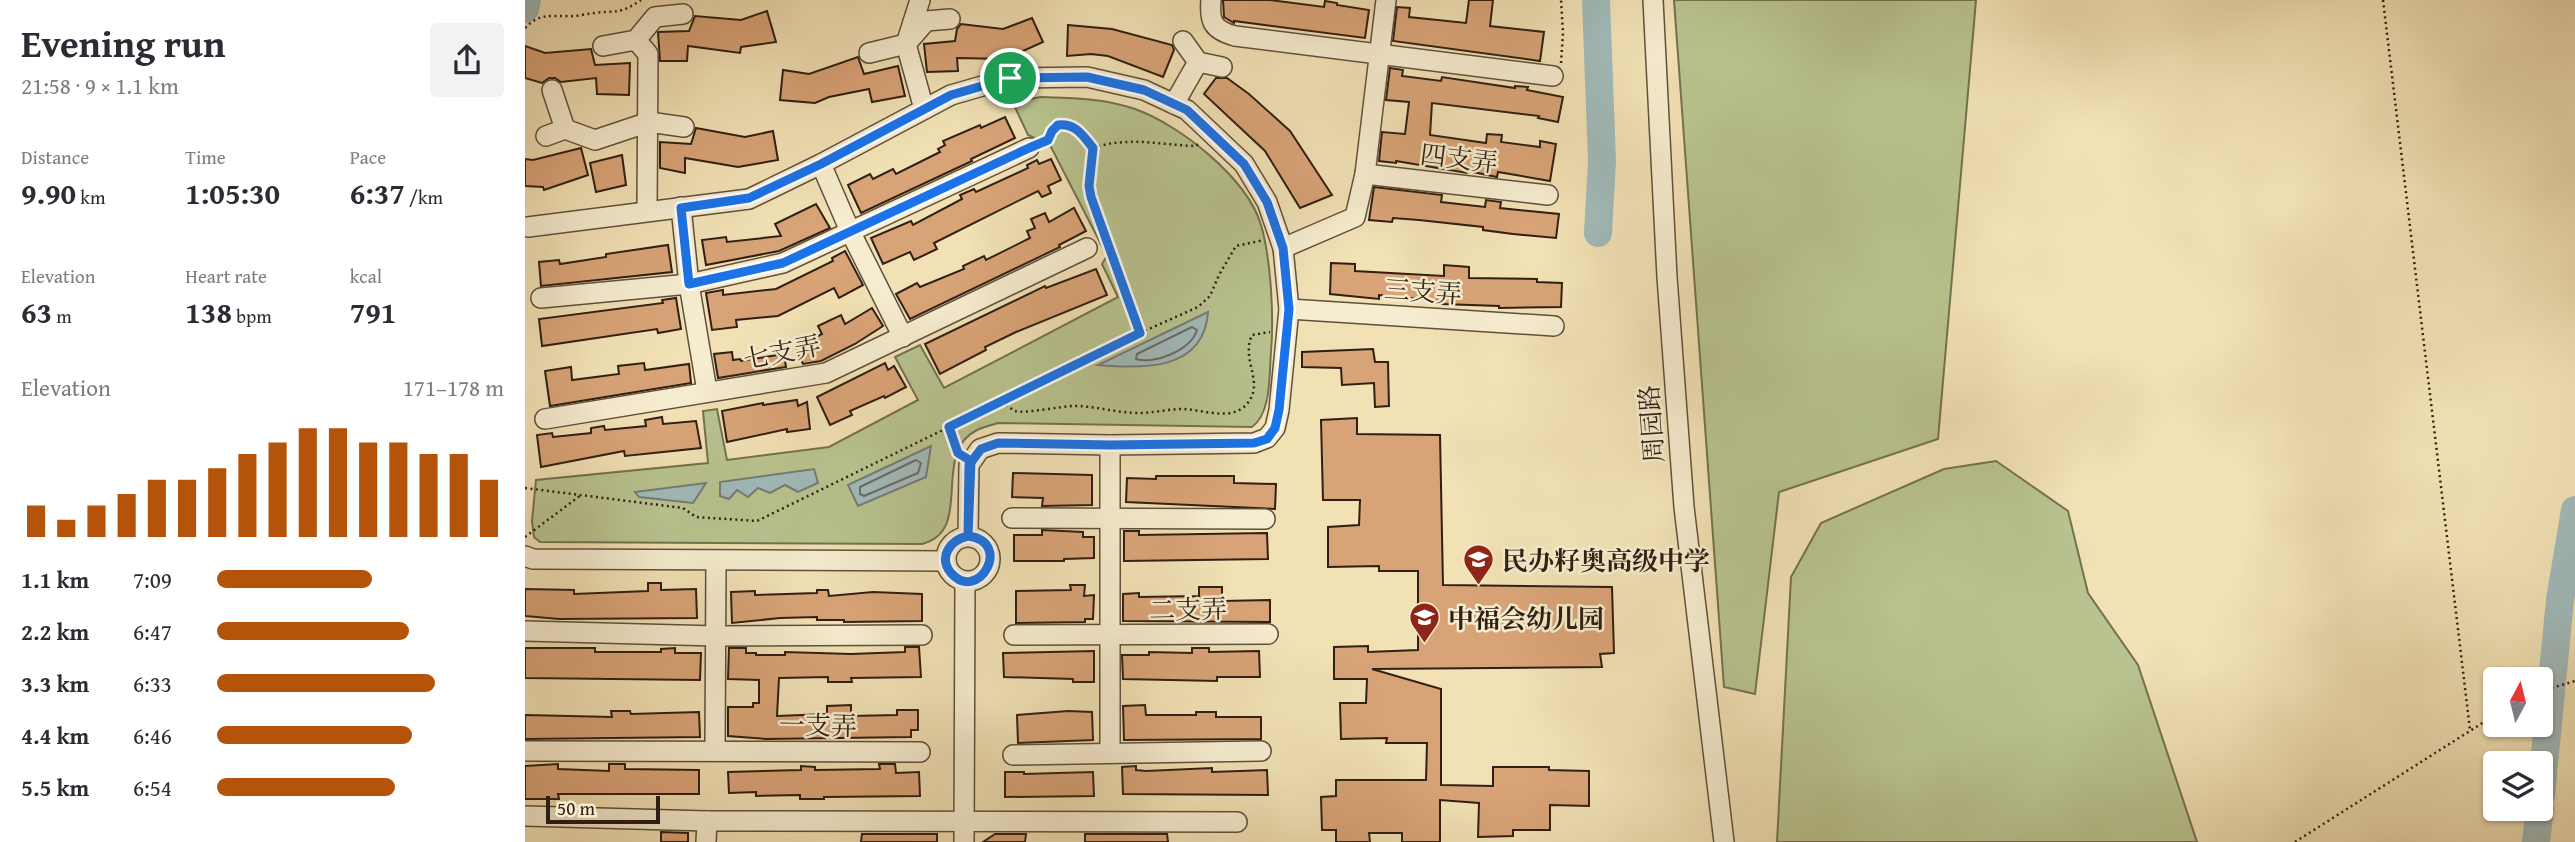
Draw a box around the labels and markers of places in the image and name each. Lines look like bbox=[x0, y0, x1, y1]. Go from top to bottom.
pin bbox=[980, 48, 1040, 108]
place label: 民办籽奥高级中学 bbox=[1502, 541, 1710, 580]
school or university icon: 民办籽奥高级中学 bbox=[1462, 543, 1496, 587]
place label: 中福会幼儿园 bbox=[1448, 599, 1604, 638]
school or university icon: 中福会幼儿园 bbox=[1408, 601, 1442, 645]

